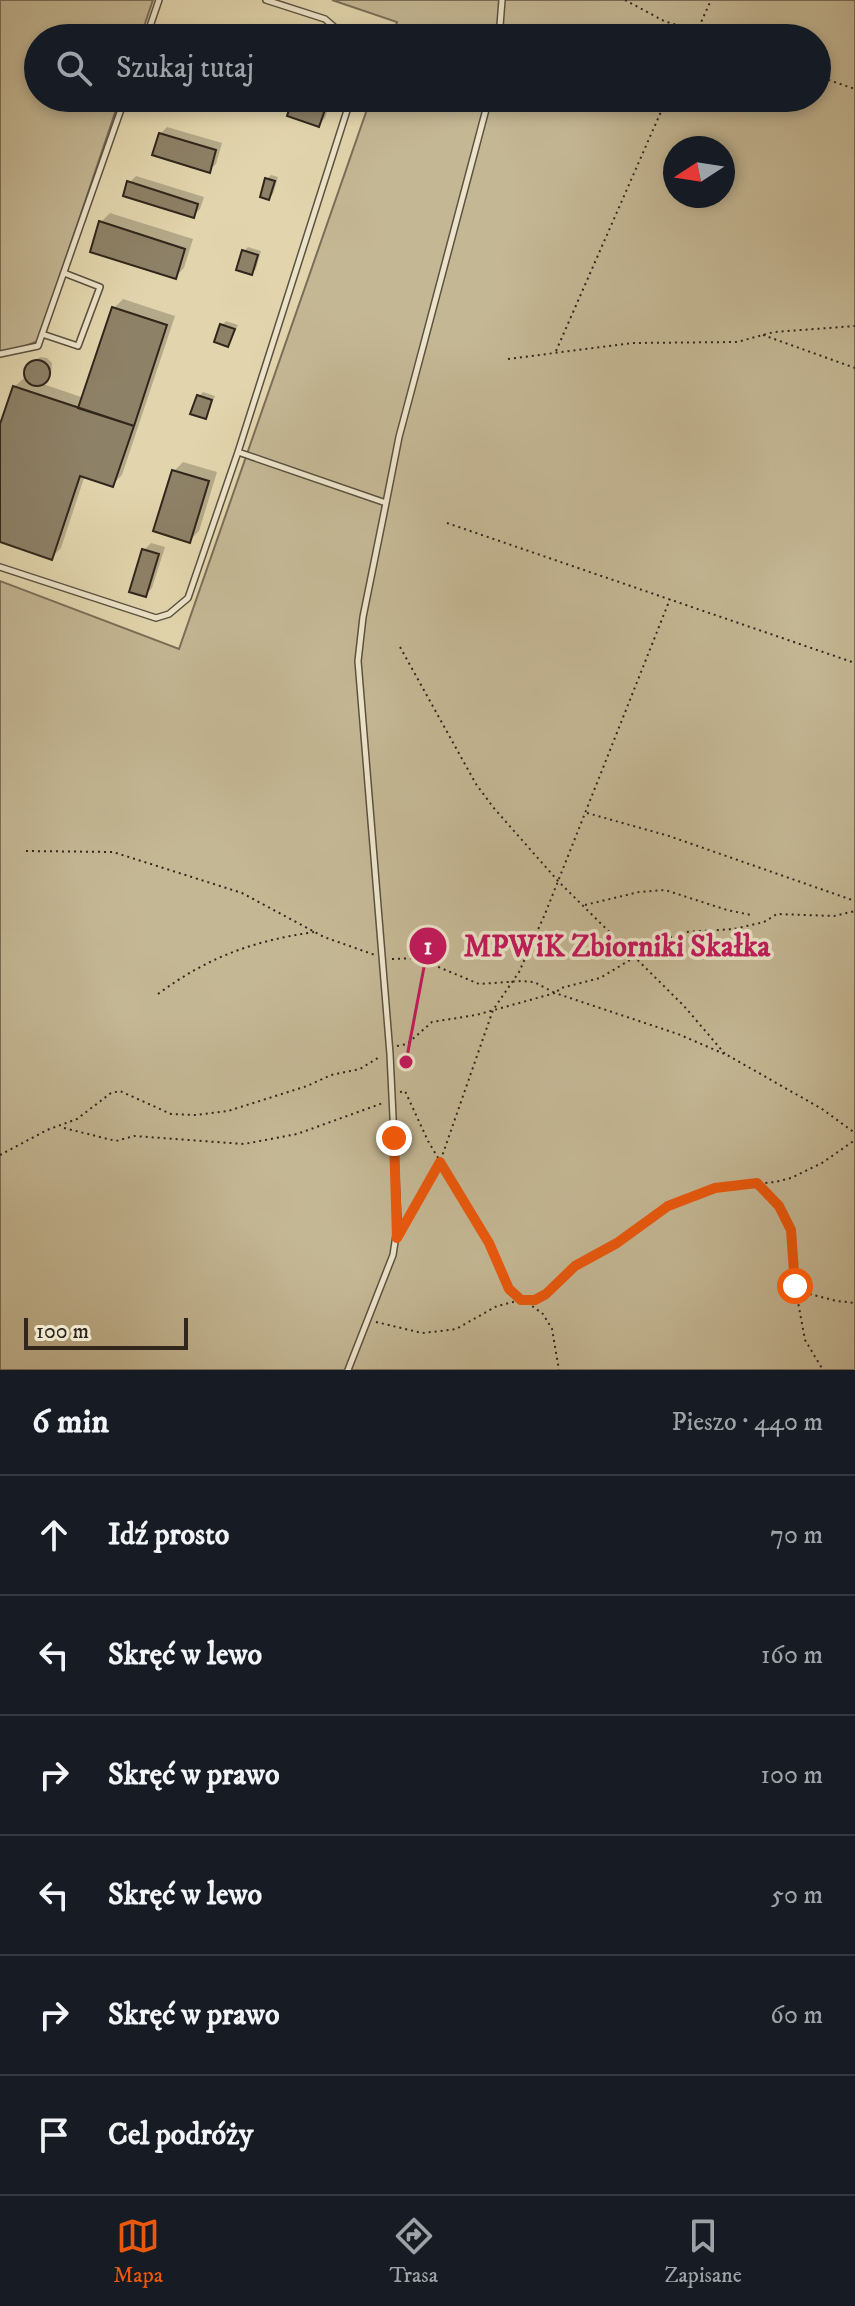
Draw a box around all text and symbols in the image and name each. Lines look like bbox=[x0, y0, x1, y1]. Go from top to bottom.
search box bbox=[24, 24, 831, 112]
icon: search bbox=[52, 46, 96, 90]
text: Szukaj tutaj bbox=[116, 50, 254, 87]
north arrow bbox=[663, 136, 735, 208]
callout: MPWiK Zbiorniki Skałka bbox=[408, 919, 787, 973]
text: MPWiK Zbiorniki Skałka bbox=[464, 929, 772, 966]
text: 1 bbox=[424, 932, 433, 962]
route end bbox=[376, 1120, 412, 1156]
route start bbox=[777, 1268, 813, 1304]
scale bar bbox=[24, 1314, 188, 1350]
text: 100 m bbox=[36, 1318, 89, 1345]
text: 6 min bbox=[32, 1401, 109, 1443]
text: Pieszo · 440 m bbox=[671, 1406, 823, 1439]
icon: ahead bbox=[32, 1513, 76, 1557]
text: Idź prosto bbox=[108, 1517, 229, 1554]
text: 70 m bbox=[770, 1519, 823, 1552]
icon: left bbox=[32, 1633, 76, 1677]
text: Skręć w lewo bbox=[108, 1637, 262, 1674]
text: 160 m bbox=[761, 1639, 823, 1672]
icon: right bbox=[32, 1753, 76, 1797]
text: Skręć w prawo bbox=[108, 1757, 280, 1794]
text: 100 m bbox=[760, 1759, 823, 1792]
icon: left bbox=[32, 1873, 76, 1917]
text: Skręć w lewo bbox=[108, 1877, 262, 1914]
text: 50 m bbox=[771, 1879, 823, 1912]
icon: right bbox=[32, 1993, 76, 2037]
text: Skręć w prawo bbox=[108, 1997, 280, 2034]
text: 60 m bbox=[770, 1999, 823, 2032]
icon: arrive bbox=[32, 2113, 76, 2157]
text: Cel podróży bbox=[108, 2117, 253, 2154]
tab: Mapa bbox=[113, 2214, 163, 2289]
tab: Trasa bbox=[389, 2214, 438, 2289]
tab: Zapisane bbox=[664, 2214, 742, 2289]

